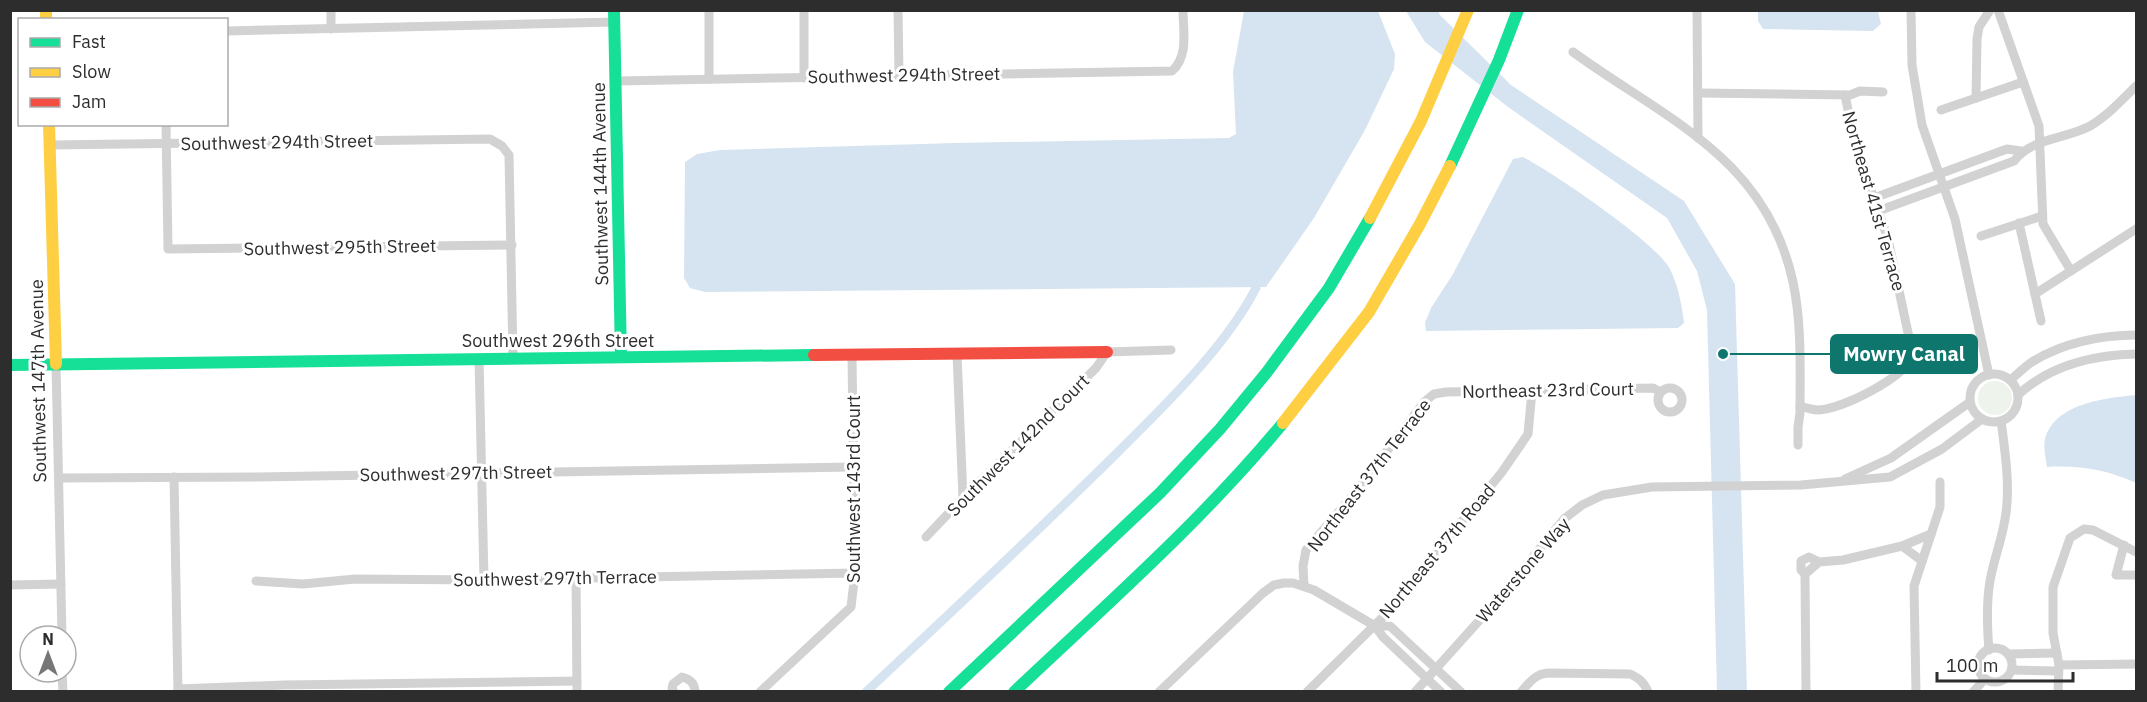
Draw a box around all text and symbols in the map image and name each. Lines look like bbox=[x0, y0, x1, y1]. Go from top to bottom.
legend bbox=[18, 18, 228, 126]
text: Fast bbox=[72, 30, 106, 53]
text: Slow bbox=[72, 60, 111, 83]
street label: Southwest 294th Street bbox=[808, 62, 1000, 88]
street label: Southwest 144th Avenue bbox=[587, 82, 613, 286]
text: Jam bbox=[72, 90, 107, 113]
street label: Northeast 41st Terrace bbox=[1837, 108, 1911, 294]
street label: Southwest 294th Street bbox=[181, 129, 373, 155]
street label: Southwest 295th Street bbox=[244, 234, 436, 260]
street label: Southwest 147th Avenue bbox=[25, 279, 51, 483]
street label: Southwest 296th Street bbox=[462, 329, 654, 352]
callout: Mowry Canal bbox=[1831, 335, 1977, 373]
text: Mowry Canal bbox=[1843, 340, 1965, 367]
street label: Southwest 142nd Court bbox=[942, 369, 1094, 521]
street label: Northeast 23rd Court bbox=[1462, 377, 1634, 403]
street label: Northeast 37th Terrace bbox=[1302, 394, 1436, 556]
street label: Southwest 143rd Court bbox=[842, 395, 865, 583]
street label: Southwest 297th Street bbox=[360, 460, 552, 486]
street label: Northeast 37th Road bbox=[1374, 479, 1500, 623]
street label: Waterstone Way bbox=[1471, 513, 1575, 627]
street label: Southwest 297th Terrace bbox=[453, 565, 657, 591]
north arrow bbox=[18, 624, 78, 684]
text: N bbox=[42, 629, 54, 649]
scale bar bbox=[1937, 645, 2074, 683]
text: 100 m bbox=[1946, 654, 1998, 677]

